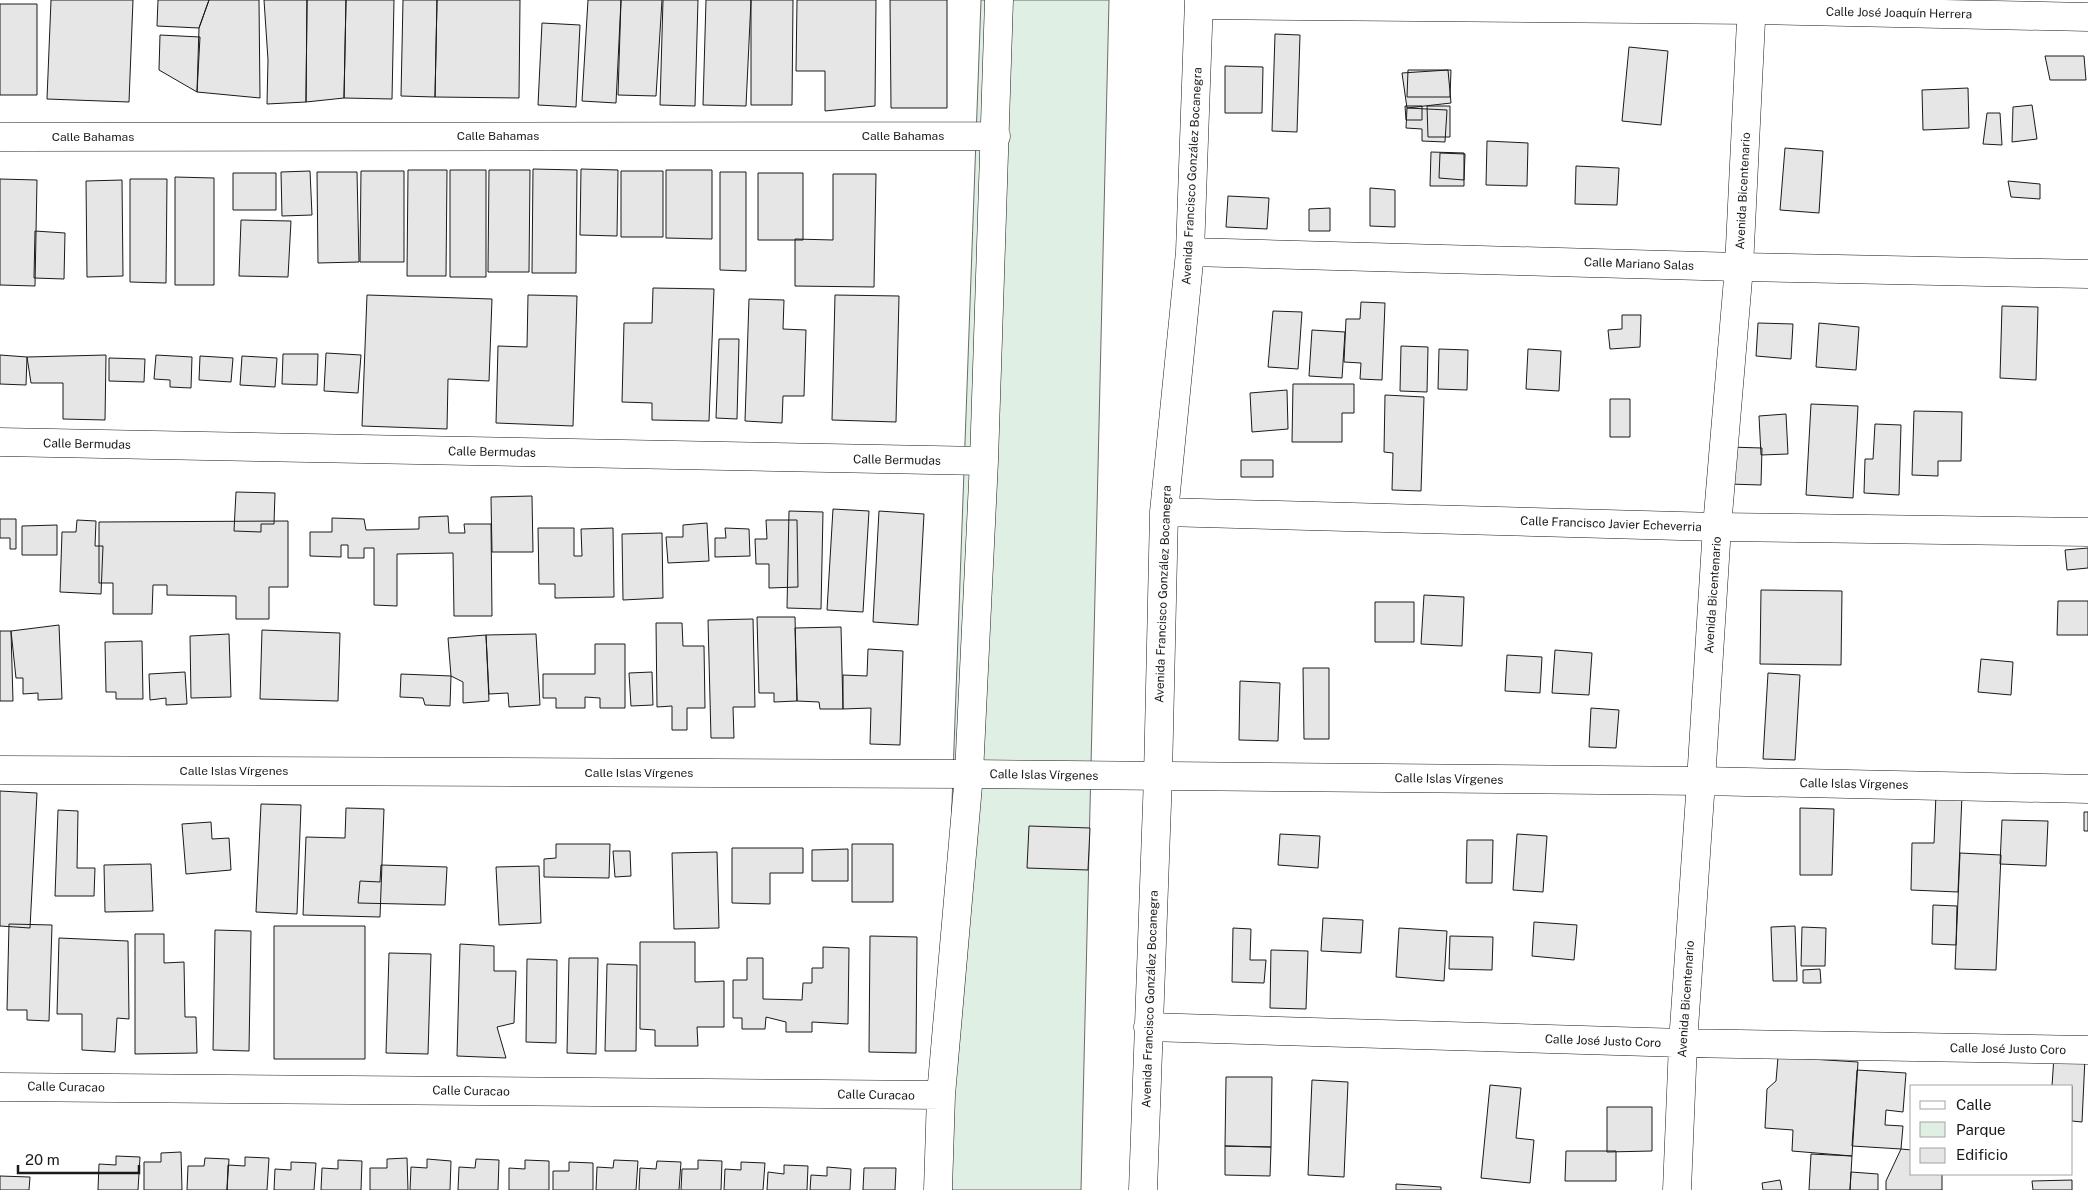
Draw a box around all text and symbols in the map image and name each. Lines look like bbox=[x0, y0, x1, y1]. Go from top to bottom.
street label: Calle José Joaquín Herrera bbox=[1826, 5, 1972, 21]
street label: Avenida Francisco González Bocanegra bbox=[1179, 67, 1205, 285]
street label: Calle Bahamas bbox=[457, 129, 539, 143]
street label: Calle Bahamas bbox=[862, 129, 944, 143]
street label: Calle Bahamas bbox=[52, 130, 134, 144]
street label: Avenida Bicentenario bbox=[1733, 132, 1753, 250]
street label: Calle Mariano Salas bbox=[1584, 255, 1694, 273]
street label: Calle Bermudas bbox=[43, 436, 131, 452]
street label: Calle Bermudas bbox=[448, 444, 536, 460]
street label: Calle Bermudas bbox=[853, 452, 941, 468]
street label: Avenida Francisco González Bocanegra bbox=[1152, 485, 1174, 703]
street label: Calle Francisco Javier Echeverria bbox=[1520, 514, 1702, 534]
street label: Avenida Bicentenario bbox=[1702, 536, 1724, 654]
street label: Calle Islas Vírgenes bbox=[180, 764, 288, 778]
street label: Calle Islas Vírgenes bbox=[585, 766, 693, 780]
street label: Calle Islas Vírgenes bbox=[989, 767, 1099, 783]
street label: Calle Islas Vírgenes bbox=[1394, 771, 1504, 787]
street label: Calle Islas Vírgenes bbox=[1799, 776, 1909, 792]
street label: Avenida Francisco González Bocanegra bbox=[1139, 890, 1161, 1108]
street label: Avenida Bicentenario bbox=[1675, 940, 1697, 1058]
street label: Calle José Justo Coro bbox=[1545, 1032, 1662, 1050]
street label: Calle José Justo Coro bbox=[1950, 1041, 2067, 1057]
street label: Calle Curacao bbox=[27, 1079, 105, 1095]
street label: Calle Curacao bbox=[432, 1083, 510, 1099]
legend bbox=[1910, 1085, 2073, 1175]
street label: Calle Curacao bbox=[837, 1087, 915, 1103]
text: Calle bbox=[1956, 1096, 1992, 1113]
text: Parque bbox=[1956, 1121, 2006, 1138]
scale bar bbox=[18, 1142, 139, 1174]
text: Edificio bbox=[1956, 1146, 2008, 1163]
text: 20 m bbox=[25, 1151, 60, 1168]

